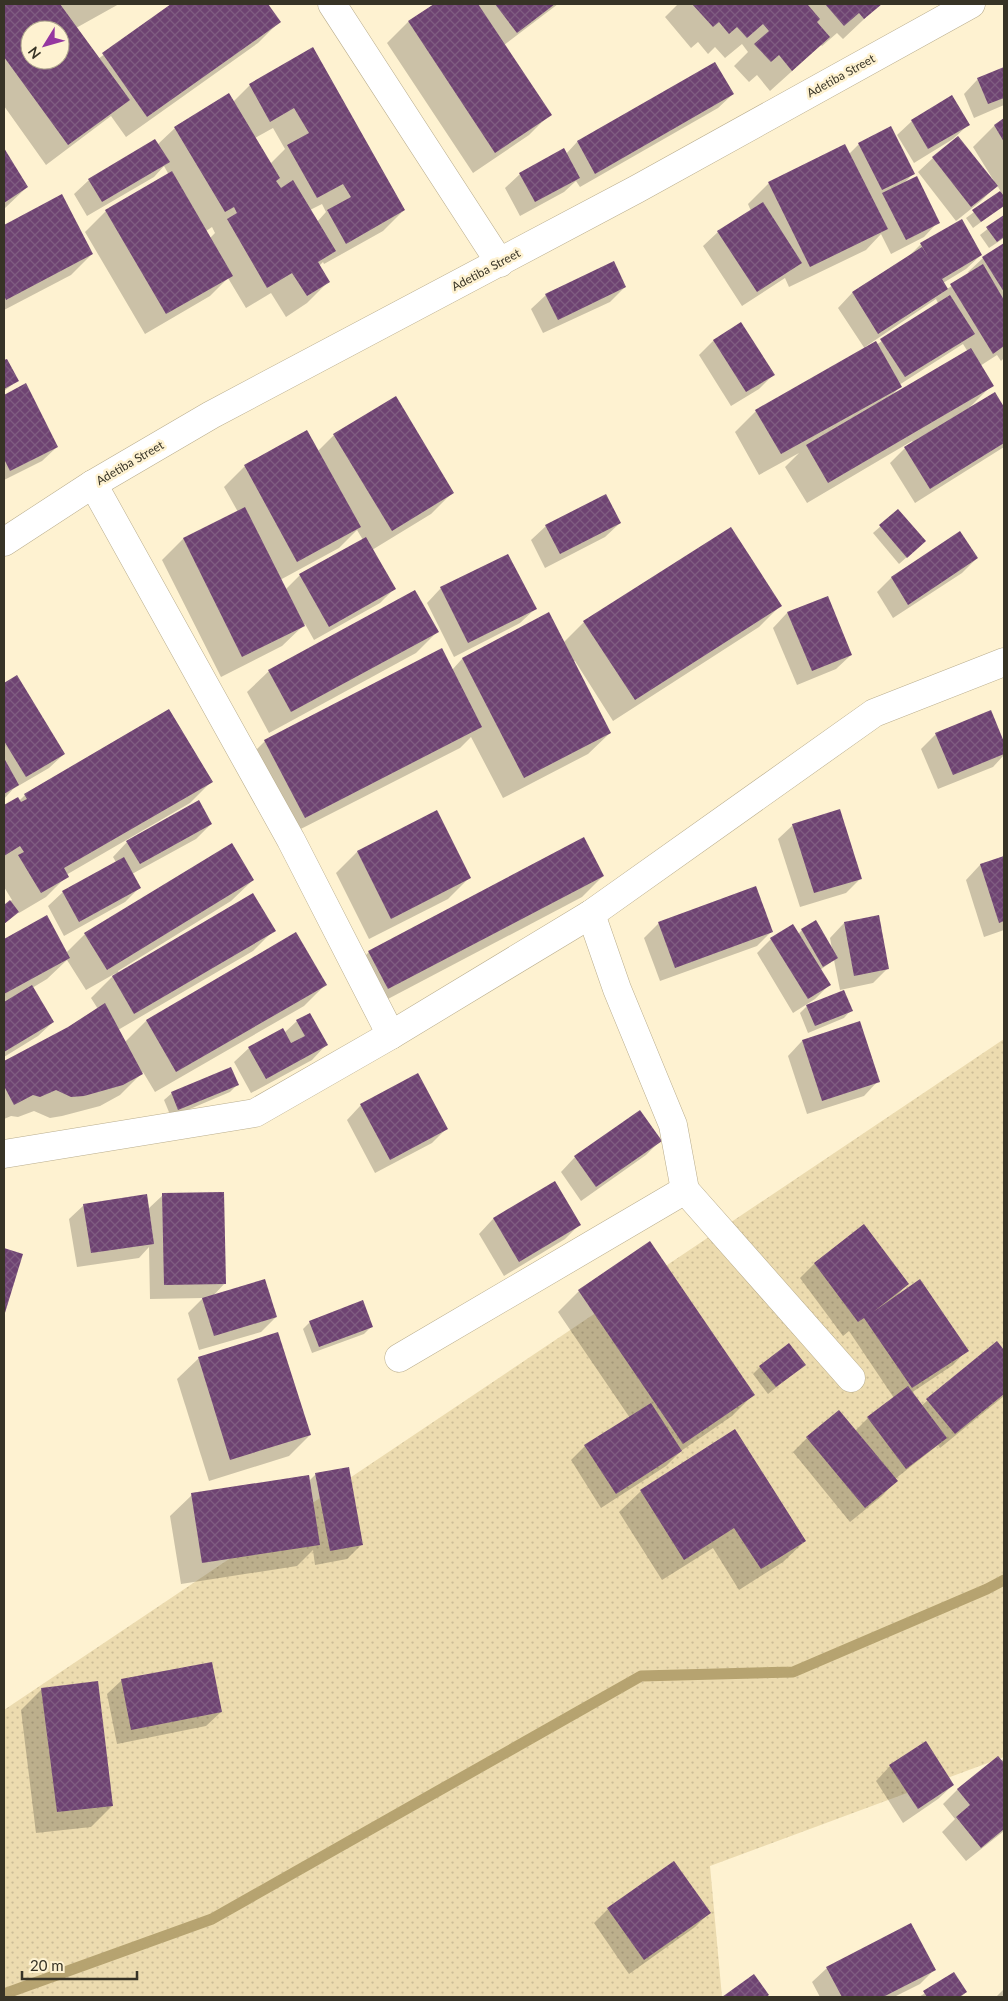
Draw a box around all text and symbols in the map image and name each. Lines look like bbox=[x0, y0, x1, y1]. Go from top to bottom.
north arrow bbox=[20, 20, 70, 70]
text: N bbox=[24, 44, 44, 63]
street label: Adetiba Street bbox=[804, 50, 878, 100]
street label: Adetiba Street bbox=[449, 245, 523, 294]
street label: Adetiba Street bbox=[93, 437, 167, 488]
scale bar bbox=[22, 1948, 138, 1980]
text: 20 m bbox=[30, 1956, 64, 1974]

